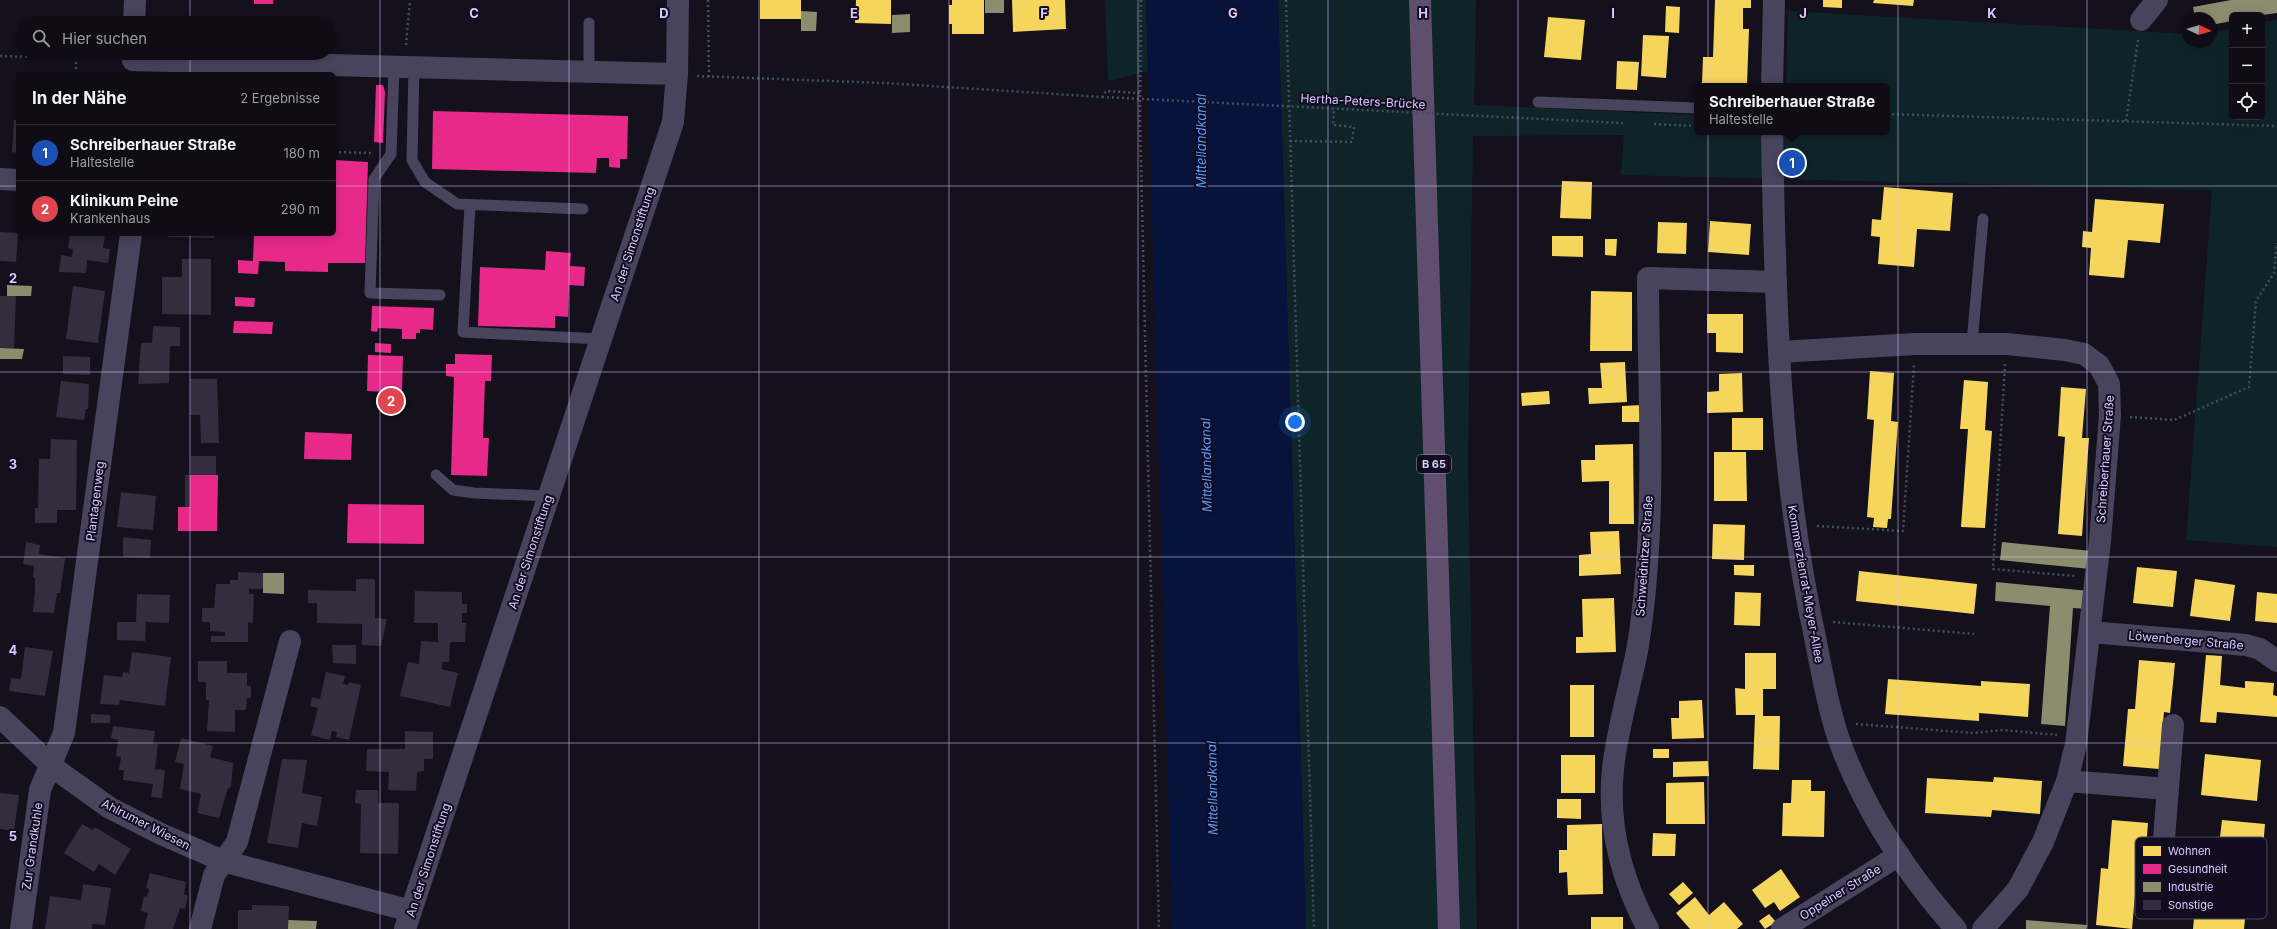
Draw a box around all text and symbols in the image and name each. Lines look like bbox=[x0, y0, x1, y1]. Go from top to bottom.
text: C bbox=[469, 5, 479, 21]
text: D bbox=[659, 5, 669, 21]
text: E bbox=[850, 5, 858, 21]
text: F bbox=[1040, 5, 1048, 21]
text: G bbox=[1228, 5, 1238, 21]
text: H bbox=[1418, 5, 1428, 21]
text: I bbox=[1611, 5, 1615, 21]
text: J bbox=[1799, 5, 1807, 21]
text: K bbox=[1987, 5, 1997, 21]
north arrow bbox=[2181, 12, 2217, 48]
map controls bbox=[2229, 12, 2265, 120]
button: + bbox=[2229, 12, 2265, 48]
search box bbox=[16, 16, 336, 60]
icon: search bbox=[30, 27, 52, 49]
text: Hier suchen bbox=[62, 29, 147, 48]
button: − bbox=[2229, 48, 2265, 84]
popup bbox=[1694, 83, 1890, 135]
button: locate bbox=[2229, 84, 2265, 120]
text: In der Nähe bbox=[32, 88, 127, 108]
text: 2 Ergebnisse bbox=[240, 90, 320, 106]
street label: Hertha-Peters-Brücke bbox=[1300, 90, 1426, 112]
text: Schreiberhauer Straße bbox=[1709, 92, 1875, 111]
water label: Mittellandkanal bbox=[1193, 93, 1209, 188]
text: Haltestelle bbox=[1709, 111, 1773, 127]
text: Schreiberhauer Straße bbox=[70, 135, 236, 154]
text: 1 bbox=[42, 145, 48, 161]
text: 180 m bbox=[283, 145, 320, 161]
pin: 1 bbox=[1779, 148, 1805, 178]
text: Haltestelle bbox=[70, 154, 134, 170]
street label: An der Simonstiftung bbox=[606, 185, 658, 303]
text: Klinikum Peine bbox=[70, 191, 178, 210]
text: 2 bbox=[41, 201, 49, 217]
text: 290 m bbox=[281, 201, 320, 217]
text: Krankenhaus bbox=[70, 210, 150, 226]
text: 2 bbox=[9, 270, 17, 286]
pin: 2 bbox=[378, 386, 404, 416]
street label: Schreiberhauer Straße bbox=[2093, 395, 2117, 523]
your location bbox=[1285, 412, 1305, 432]
water label: Mittellandkanal bbox=[1197, 417, 1215, 512]
road number: B 65 bbox=[1417, 455, 1451, 473]
text: 3 bbox=[9, 456, 17, 472]
street label: Plantagenweg bbox=[83, 460, 107, 542]
street label: An der Simonstiftung bbox=[504, 493, 556, 611]
street label: Schweidnitzer Straße bbox=[1632, 495, 1656, 617]
street label: Kommerzienrat-Meyer-Allee bbox=[1785, 504, 1827, 664]
street label: Löwenberger Straße bbox=[2128, 627, 2244, 653]
text: 4 bbox=[9, 642, 18, 658]
water label: Mittellandkanal bbox=[1203, 740, 1221, 835]
street label: Ahlrumer Wiesen bbox=[99, 795, 193, 853]
street label: Zur Grandkuhle bbox=[18, 801, 46, 891]
street label: An der Simonstiftung bbox=[402, 801, 454, 919]
text: 5 bbox=[9, 828, 17, 844]
legend bbox=[2135, 837, 2267, 919]
text: Wohnen bbox=[2168, 844, 2211, 858]
street label: Oppelner Straße bbox=[1797, 861, 1883, 923]
text: Gesundheit bbox=[2168, 862, 2228, 876]
text: Industrie bbox=[2168, 880, 2214, 894]
text: Sonstige bbox=[2168, 898, 2213, 912]

